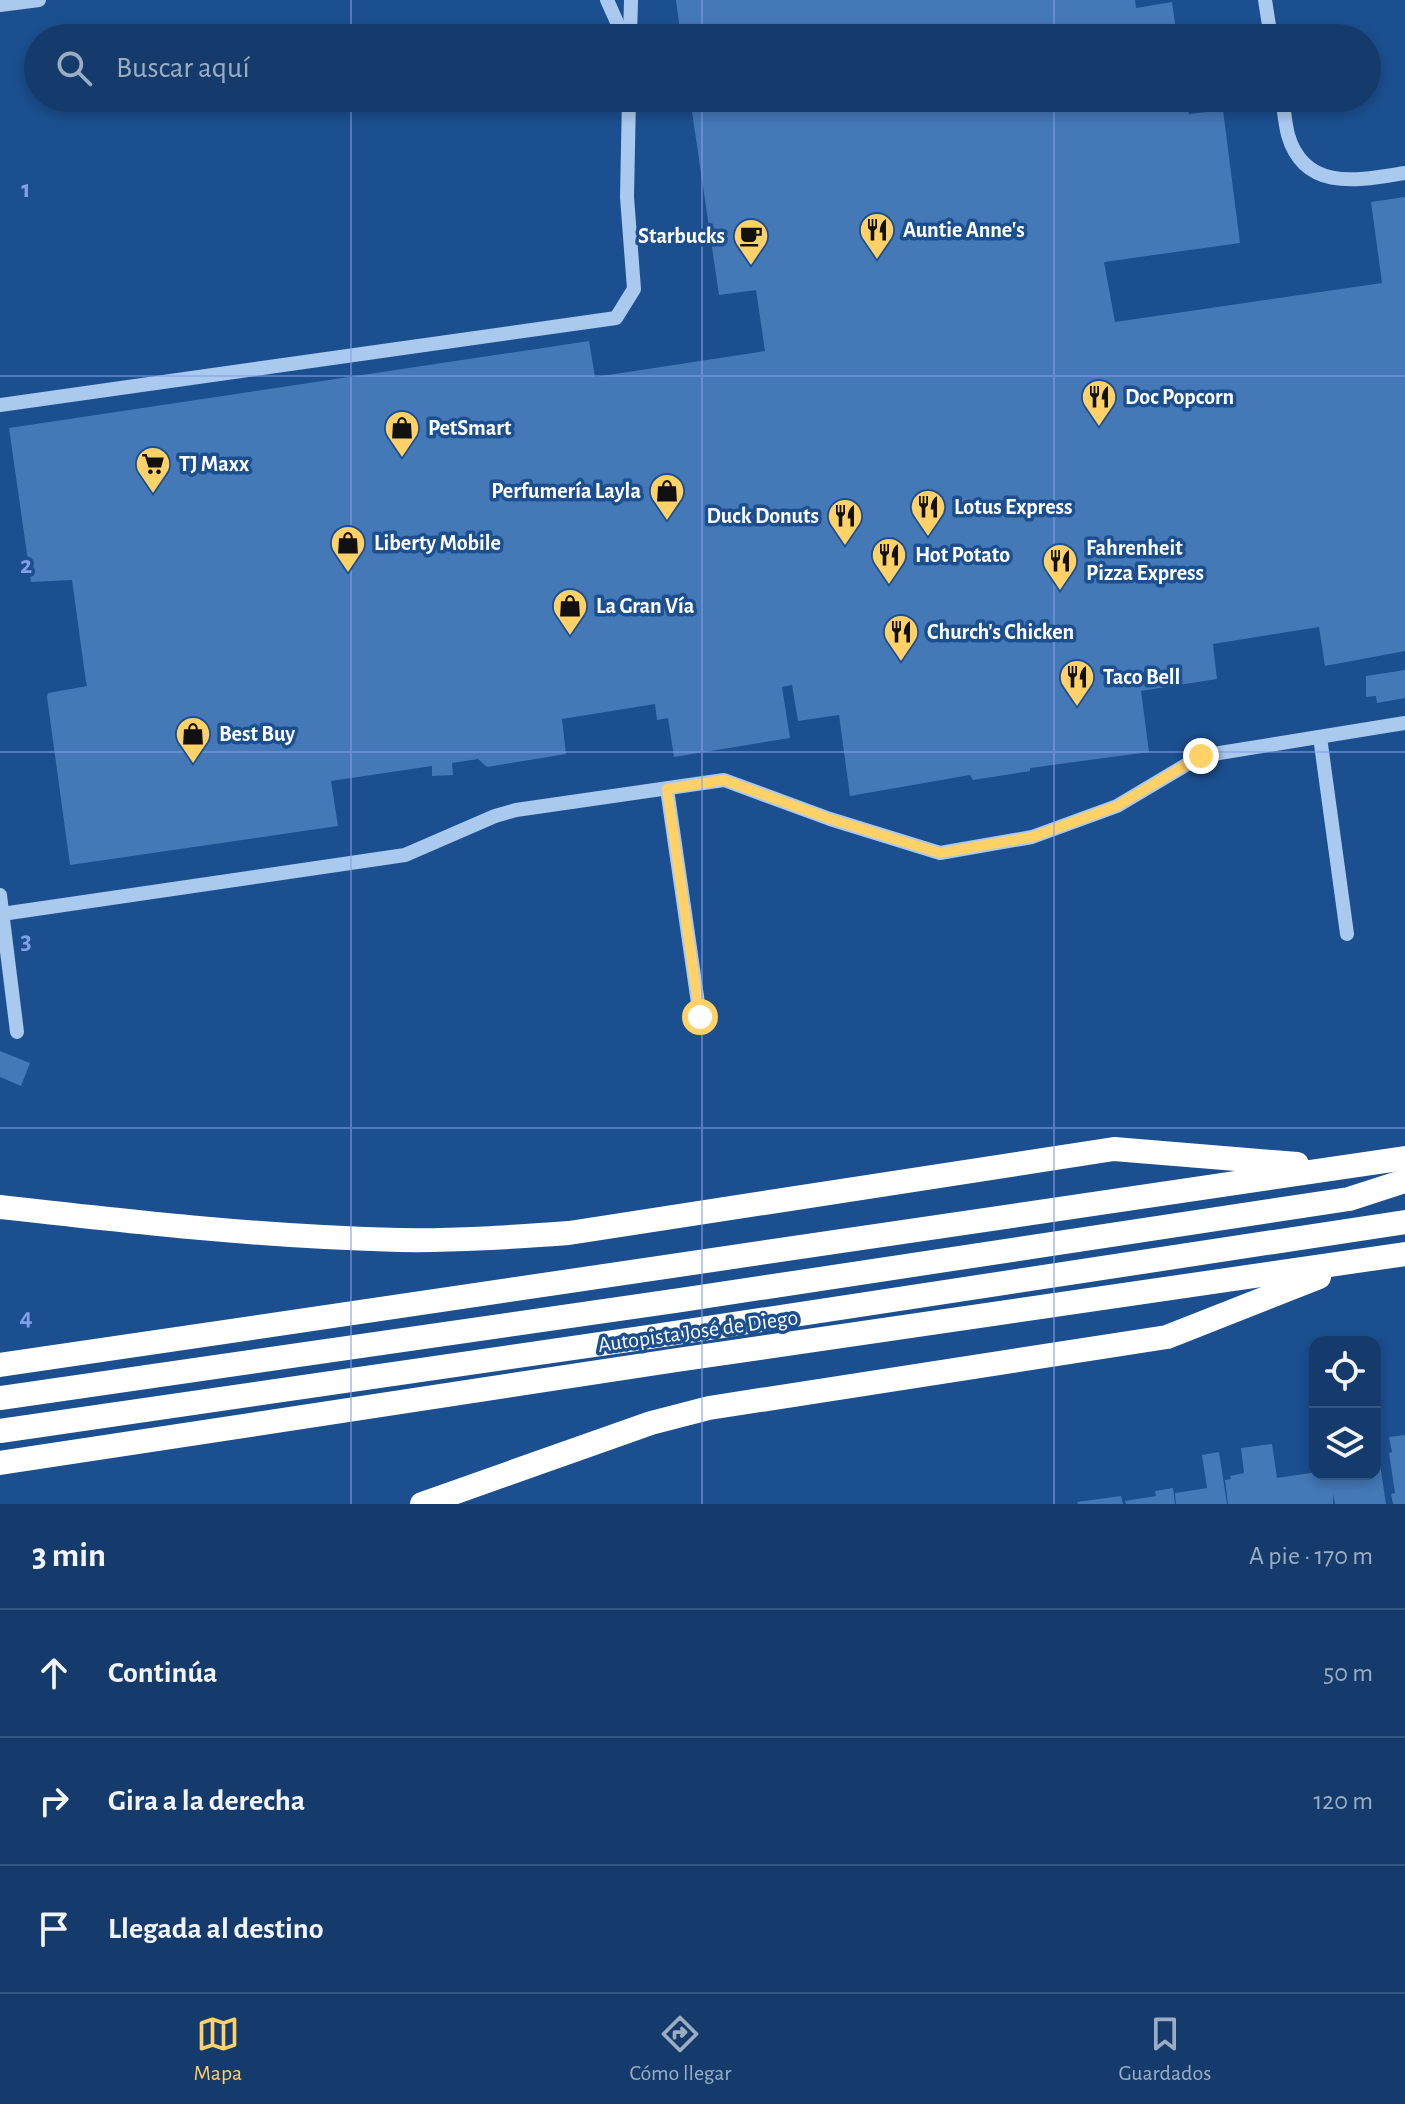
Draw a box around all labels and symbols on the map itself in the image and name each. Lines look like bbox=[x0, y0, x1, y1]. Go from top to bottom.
text: 1 bbox=[21, 176, 31, 202]
restaurant icon: Auntie Anne's bbox=[858, 211, 896, 261]
cafe icon: Starbucks bbox=[732, 217, 770, 267]
place label: Auntie Anne's bbox=[903, 219, 1025, 241]
place label: Starbucks bbox=[638, 225, 725, 247]
restaurant icon: Doc Popcorn bbox=[1080, 378, 1118, 428]
place label: Doc Popcorn bbox=[1125, 386, 1234, 408]
shop icon: PetSmart bbox=[383, 409, 421, 459]
place label: PetSmart bbox=[428, 417, 512, 439]
supermarket icon: TJ Maxx bbox=[134, 445, 172, 495]
place label: TJ Maxx bbox=[179, 453, 249, 475]
shop icon: Perfumería Layla bbox=[648, 472, 686, 522]
place label: Perfumería Layla bbox=[491, 480, 641, 503]
restaurant icon: Lotus Express bbox=[909, 488, 947, 538]
place label: Lotus Express bbox=[954, 496, 1072, 518]
restaurant icon: Duck Donuts bbox=[826, 497, 864, 547]
place label: Duck Donuts bbox=[706, 505, 819, 527]
shop icon: Liberty Mobile bbox=[329, 524, 367, 574]
place label: Liberty Mobile bbox=[374, 532, 501, 555]
restaurant icon: Hot Potato bbox=[870, 536, 908, 586]
place label: Fahrenheit Pizza Express bbox=[1086, 537, 1204, 584]
restaurant icon: Fahrenheit Pizza Express bbox=[1041, 542, 1079, 592]
place label: Hot Potato bbox=[915, 544, 1010, 566]
text: 2 bbox=[20, 552, 32, 578]
shop icon: La Gran Vía bbox=[551, 587, 589, 637]
place label: La Gran Vía bbox=[596, 595, 695, 617]
restaurant icon: Church's Chicken bbox=[882, 613, 920, 663]
place label: Church's Chicken bbox=[927, 621, 1074, 643]
restaurant icon: Taco Bell bbox=[1058, 658, 1096, 708]
place label: Taco Bell bbox=[1103, 666, 1180, 688]
shop icon: Best Buy bbox=[174, 715, 212, 765]
place label: Best Buy bbox=[219, 723, 295, 746]
route end bbox=[1183, 738, 1219, 774]
text: 3 bbox=[20, 928, 32, 954]
route start bbox=[682, 999, 718, 1035]
text: 4 bbox=[19, 1304, 33, 1330]
street label: Autopista José de Diego bbox=[597, 1306, 799, 1356]

